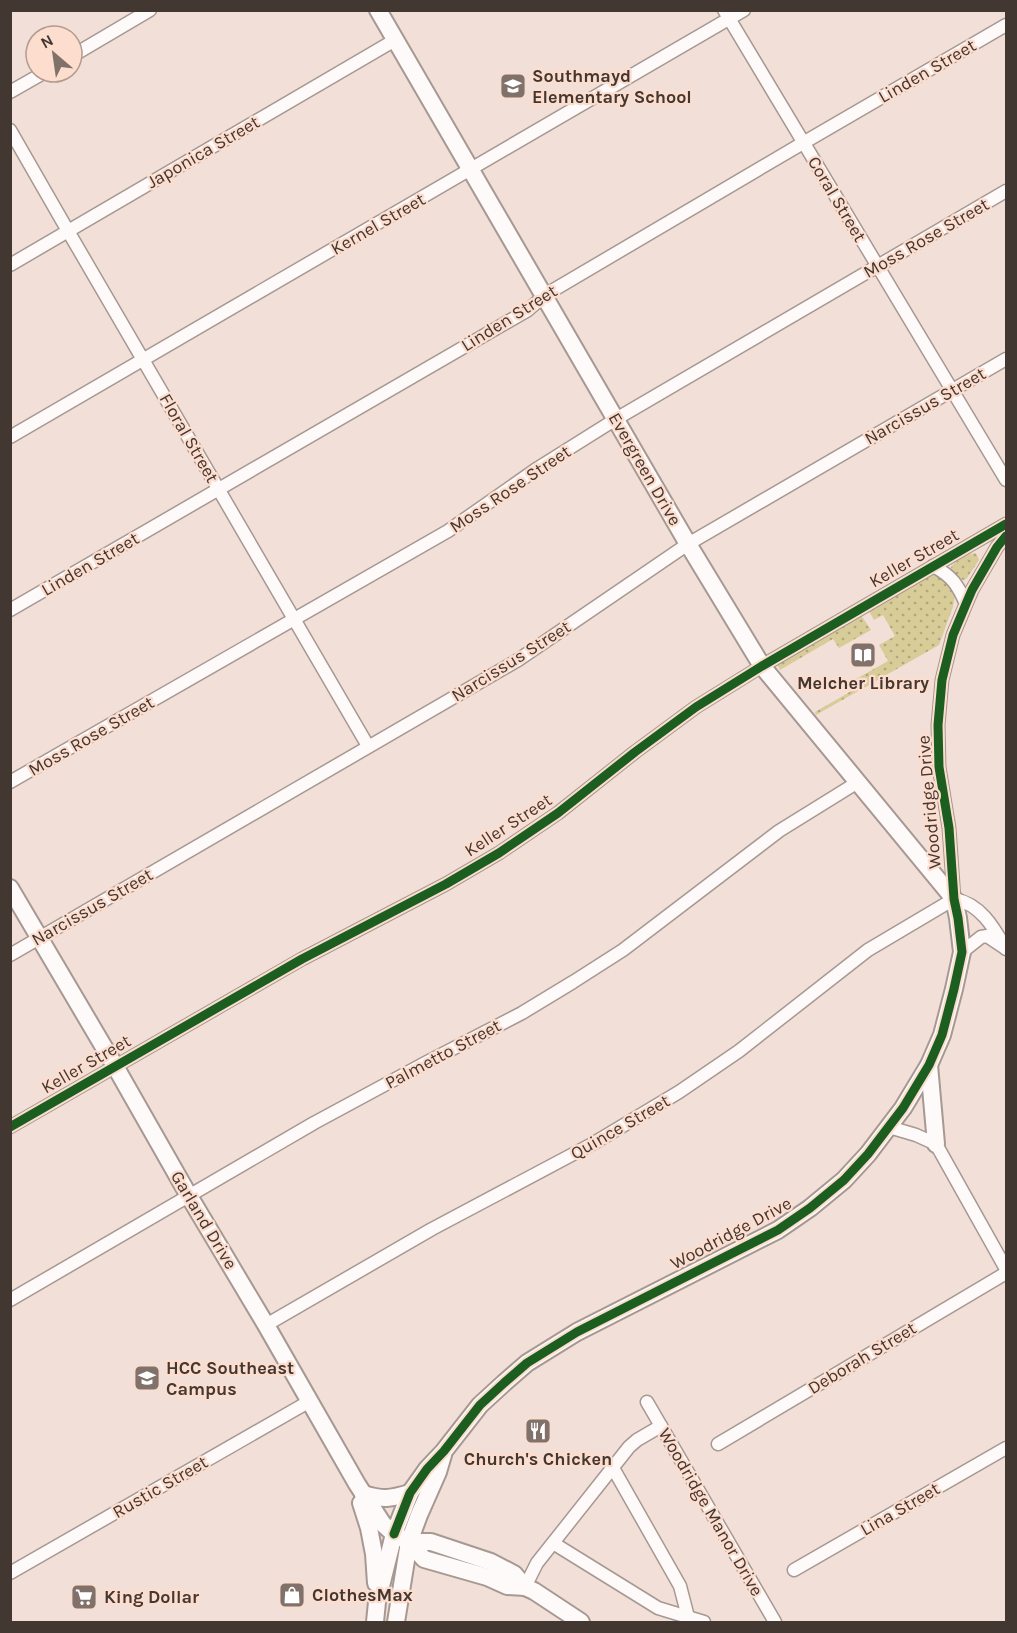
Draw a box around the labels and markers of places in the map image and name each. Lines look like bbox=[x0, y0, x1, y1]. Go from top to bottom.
place label: Southmayd Elementary School bbox=[532, 65, 692, 108]
school or university icon: Southmayd Elementary School bbox=[498, 71, 528, 101]
library icon: Melcher Library bbox=[848, 640, 878, 670]
place label: Melcher Library bbox=[797, 672, 929, 694]
place label: HCC Southeast Campus bbox=[166, 1357, 294, 1400]
school or university icon: HCC Southeast Campus bbox=[132, 1363, 162, 1393]
restaurant icon: Church's Chicken bbox=[523, 1416, 553, 1446]
place label: Church's Chicken bbox=[464, 1448, 612, 1470]
shop icon: ClothesMax bbox=[277, 1580, 307, 1610]
supermarket icon: King Dollar bbox=[69, 1582, 99, 1612]
place label: ClothesMax bbox=[312, 1584, 413, 1606]
place label: King Dollar bbox=[104, 1586, 199, 1608]

